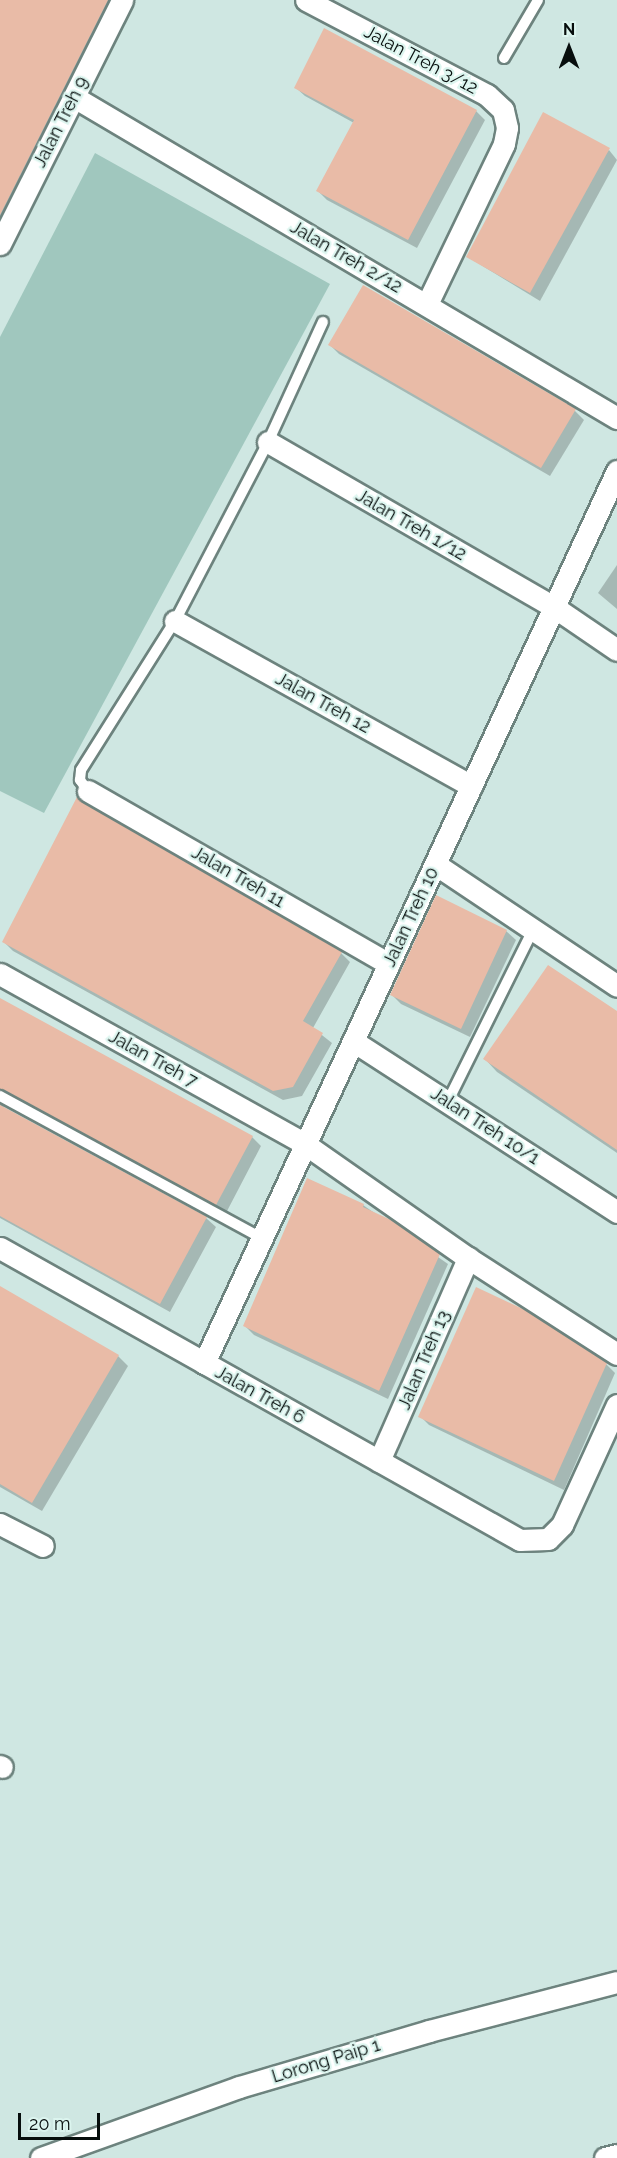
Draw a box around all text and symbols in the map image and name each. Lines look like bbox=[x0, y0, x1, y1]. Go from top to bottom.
north arrow bbox=[539, 18, 599, 78]
text: N bbox=[563, 20, 575, 39]
street label: Jalan Treh 3/12 bbox=[360, 21, 482, 99]
street label: Jalan Treh 9 bbox=[29, 73, 93, 171]
street label: Jalan Treh 2/12 bbox=[286, 216, 406, 298]
street label: Jalan Treh 1/12 bbox=[352, 485, 470, 565]
street label: Jalan Treh 12 bbox=[271, 668, 375, 738]
street label: Jalan Treh 11 bbox=[187, 842, 289, 912]
street label: Jalan Treh 10 bbox=[378, 864, 444, 970]
street label: Jalan Treh 7 bbox=[105, 1026, 201, 1092]
street label: Jalan Treh 10/1 bbox=[426, 1083, 544, 1169]
street label: Jalan Treh 13 bbox=[393, 1307, 455, 1413]
street label: Jalan Treh 6 bbox=[211, 1361, 309, 1429]
street label: Lorong Paip 1 bbox=[269, 2034, 383, 2088]
scale bar bbox=[21, 2101, 104, 2139]
text: 20 m bbox=[29, 2113, 71, 2134]

